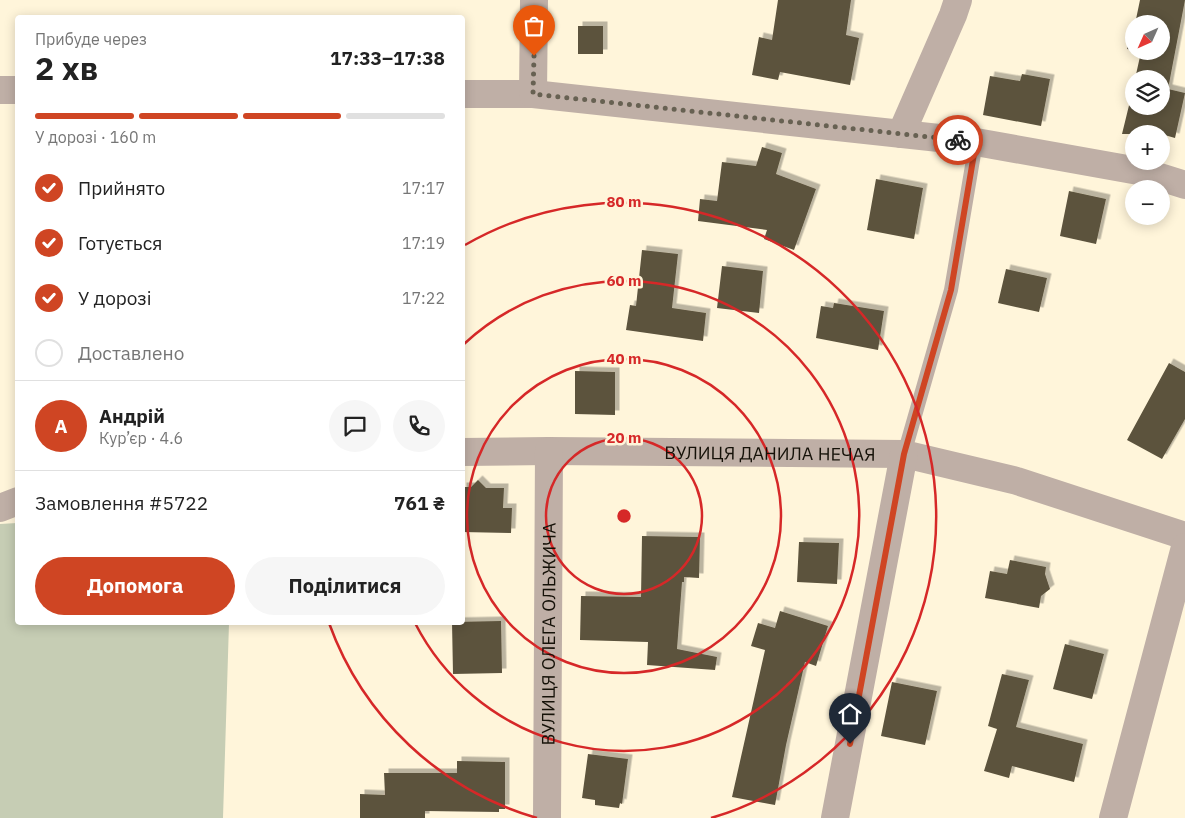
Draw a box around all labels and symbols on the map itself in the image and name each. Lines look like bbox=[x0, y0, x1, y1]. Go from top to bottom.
pin bbox=[513, 5, 555, 56]
north arrow bbox=[1125, 15, 1170, 60]
courier bbox=[933, 115, 983, 165]
text: 80 m bbox=[607, 192, 641, 211]
text: 60 m bbox=[607, 271, 641, 290]
text: 40 m bbox=[607, 349, 641, 368]
text: 20 m bbox=[607, 428, 641, 447]
street label: ВУЛИЦЯ ДАНИЛА НЕЧАЯ bbox=[664, 440, 876, 465]
centre of rings bbox=[615, 507, 633, 525]
street label: ВУЛИЦЯ ОЛЕГА ОЛЬЖИЧА bbox=[536, 522, 560, 746]
pin bbox=[829, 693, 871, 744]

